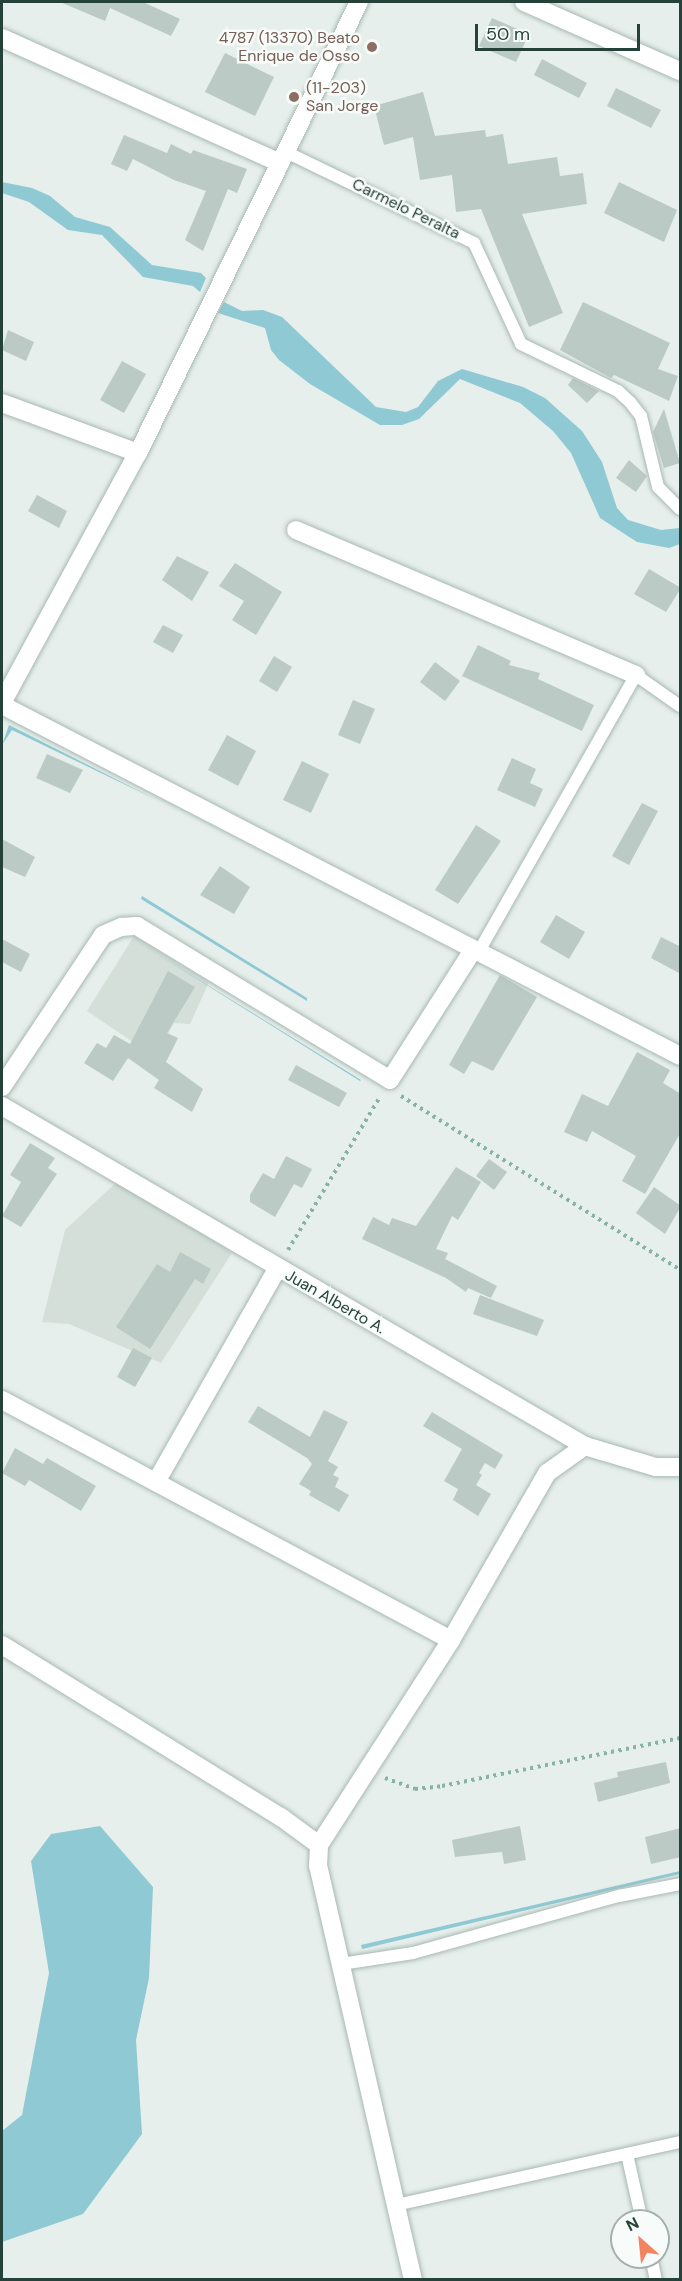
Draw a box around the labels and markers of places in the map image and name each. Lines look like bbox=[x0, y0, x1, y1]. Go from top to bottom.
place label: 4787 (13370) Beato Enrique de Osso bbox=[219, 28, 360, 66]
marker: 4787 (13370) Beato Enrique de Osso bbox=[365, 40, 379, 54]
place label: (11-203) San Jorge bbox=[306, 78, 378, 116]
marker: (11-203) San Jorge bbox=[287, 90, 301, 104]

